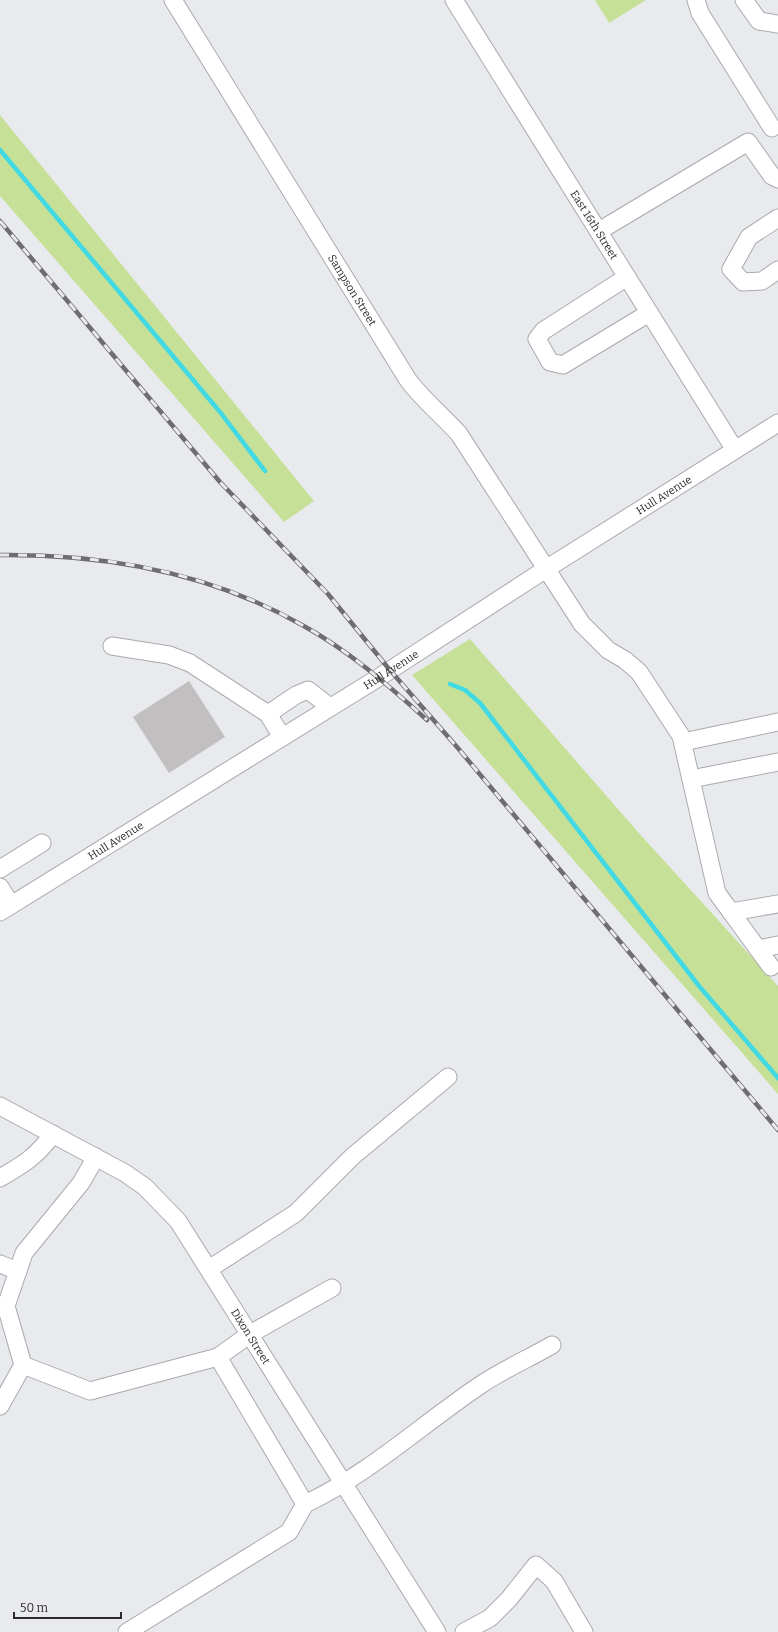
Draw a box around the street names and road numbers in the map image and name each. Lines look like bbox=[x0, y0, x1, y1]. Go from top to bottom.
street label: East 16th Street bbox=[567, 188, 620, 262]
street label: Sampson Street bbox=[325, 252, 379, 328]
street label: Hull Avenue bbox=[634, 473, 694, 518]
street label: Hull Avenue bbox=[361, 647, 421, 692]
street label: Hull Avenue bbox=[86, 819, 146, 863]
street label: Dixon Street bbox=[228, 1306, 273, 1367]

